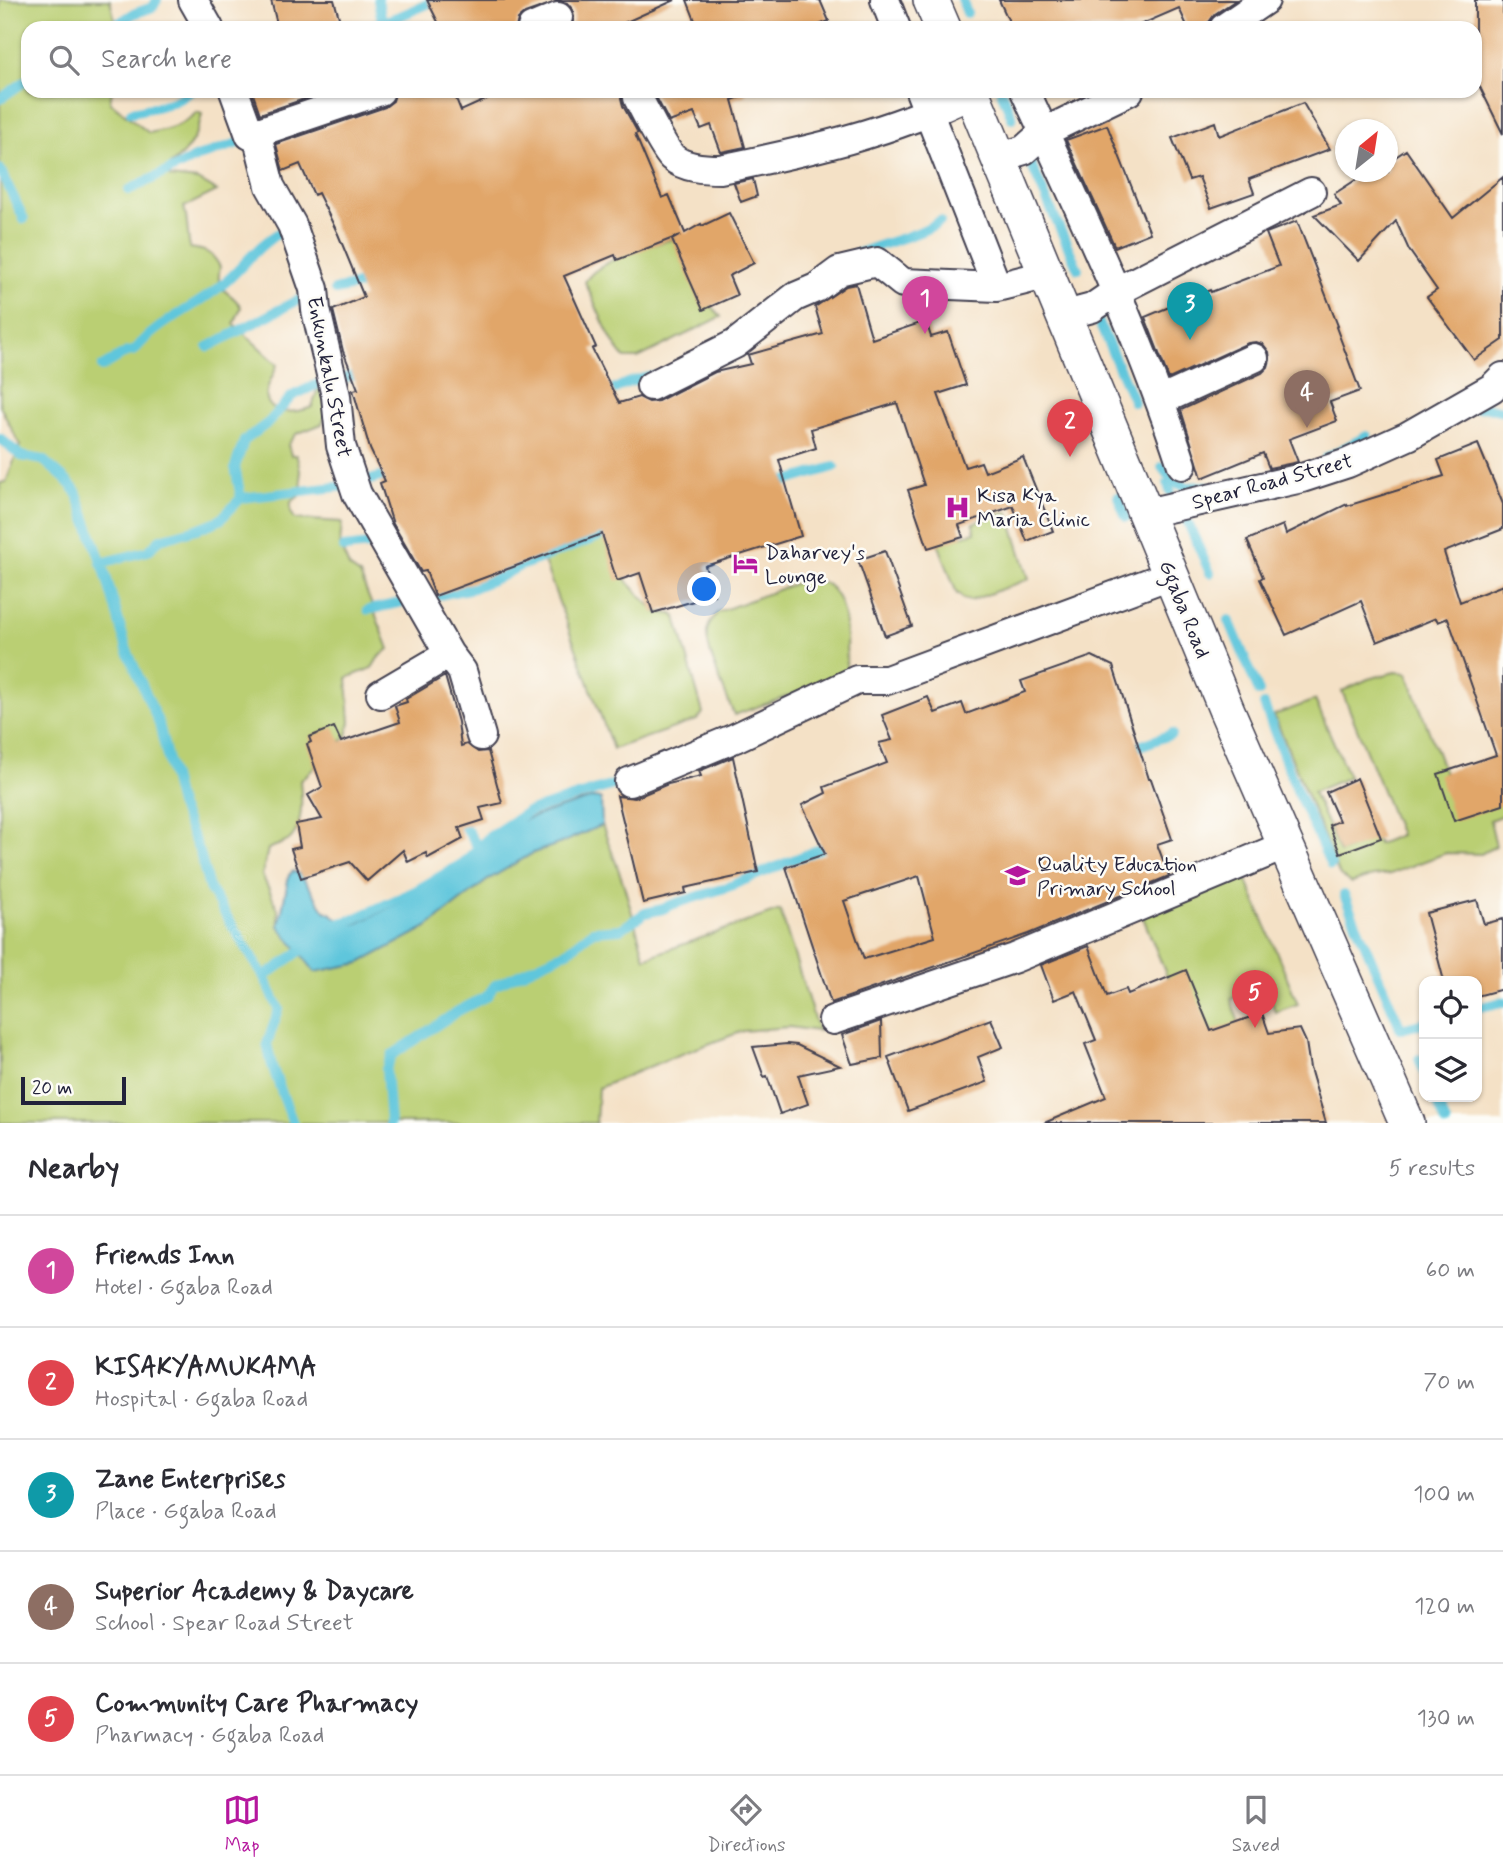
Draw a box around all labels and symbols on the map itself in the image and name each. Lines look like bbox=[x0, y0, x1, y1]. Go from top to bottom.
north arrow bbox=[1335, 119, 1398, 182]
pin: 1 bbox=[902, 276, 948, 334]
pin: 3 bbox=[1167, 282, 1213, 340]
street label: Enkunkalu Street bbox=[300, 294, 358, 460]
pin: 4 bbox=[1284, 370, 1330, 428]
pin: 2 bbox=[1047, 399, 1093, 457]
street label: Spear Road Street bbox=[1189, 447, 1356, 517]
place label: Kisa Kya Maria Clinic bbox=[977, 482, 1091, 534]
hospital icon: Kisa Kya Maria Clinic bbox=[943, 493, 971, 521]
place label: Daharvey's Lounge bbox=[765, 539, 865, 592]
hotel icon: Daharvey's Lounge bbox=[731, 550, 759, 578]
street label: Ggaba Road bbox=[1150, 556, 1216, 663]
your location bbox=[687, 572, 721, 606]
place label: Quality Education Primary School bbox=[1037, 851, 1197, 903]
school or university icon: Quality Education Primary School bbox=[1003, 862, 1031, 890]
pin: 5 bbox=[1232, 970, 1278, 1028]
scale bar bbox=[21, 1074, 126, 1106]

